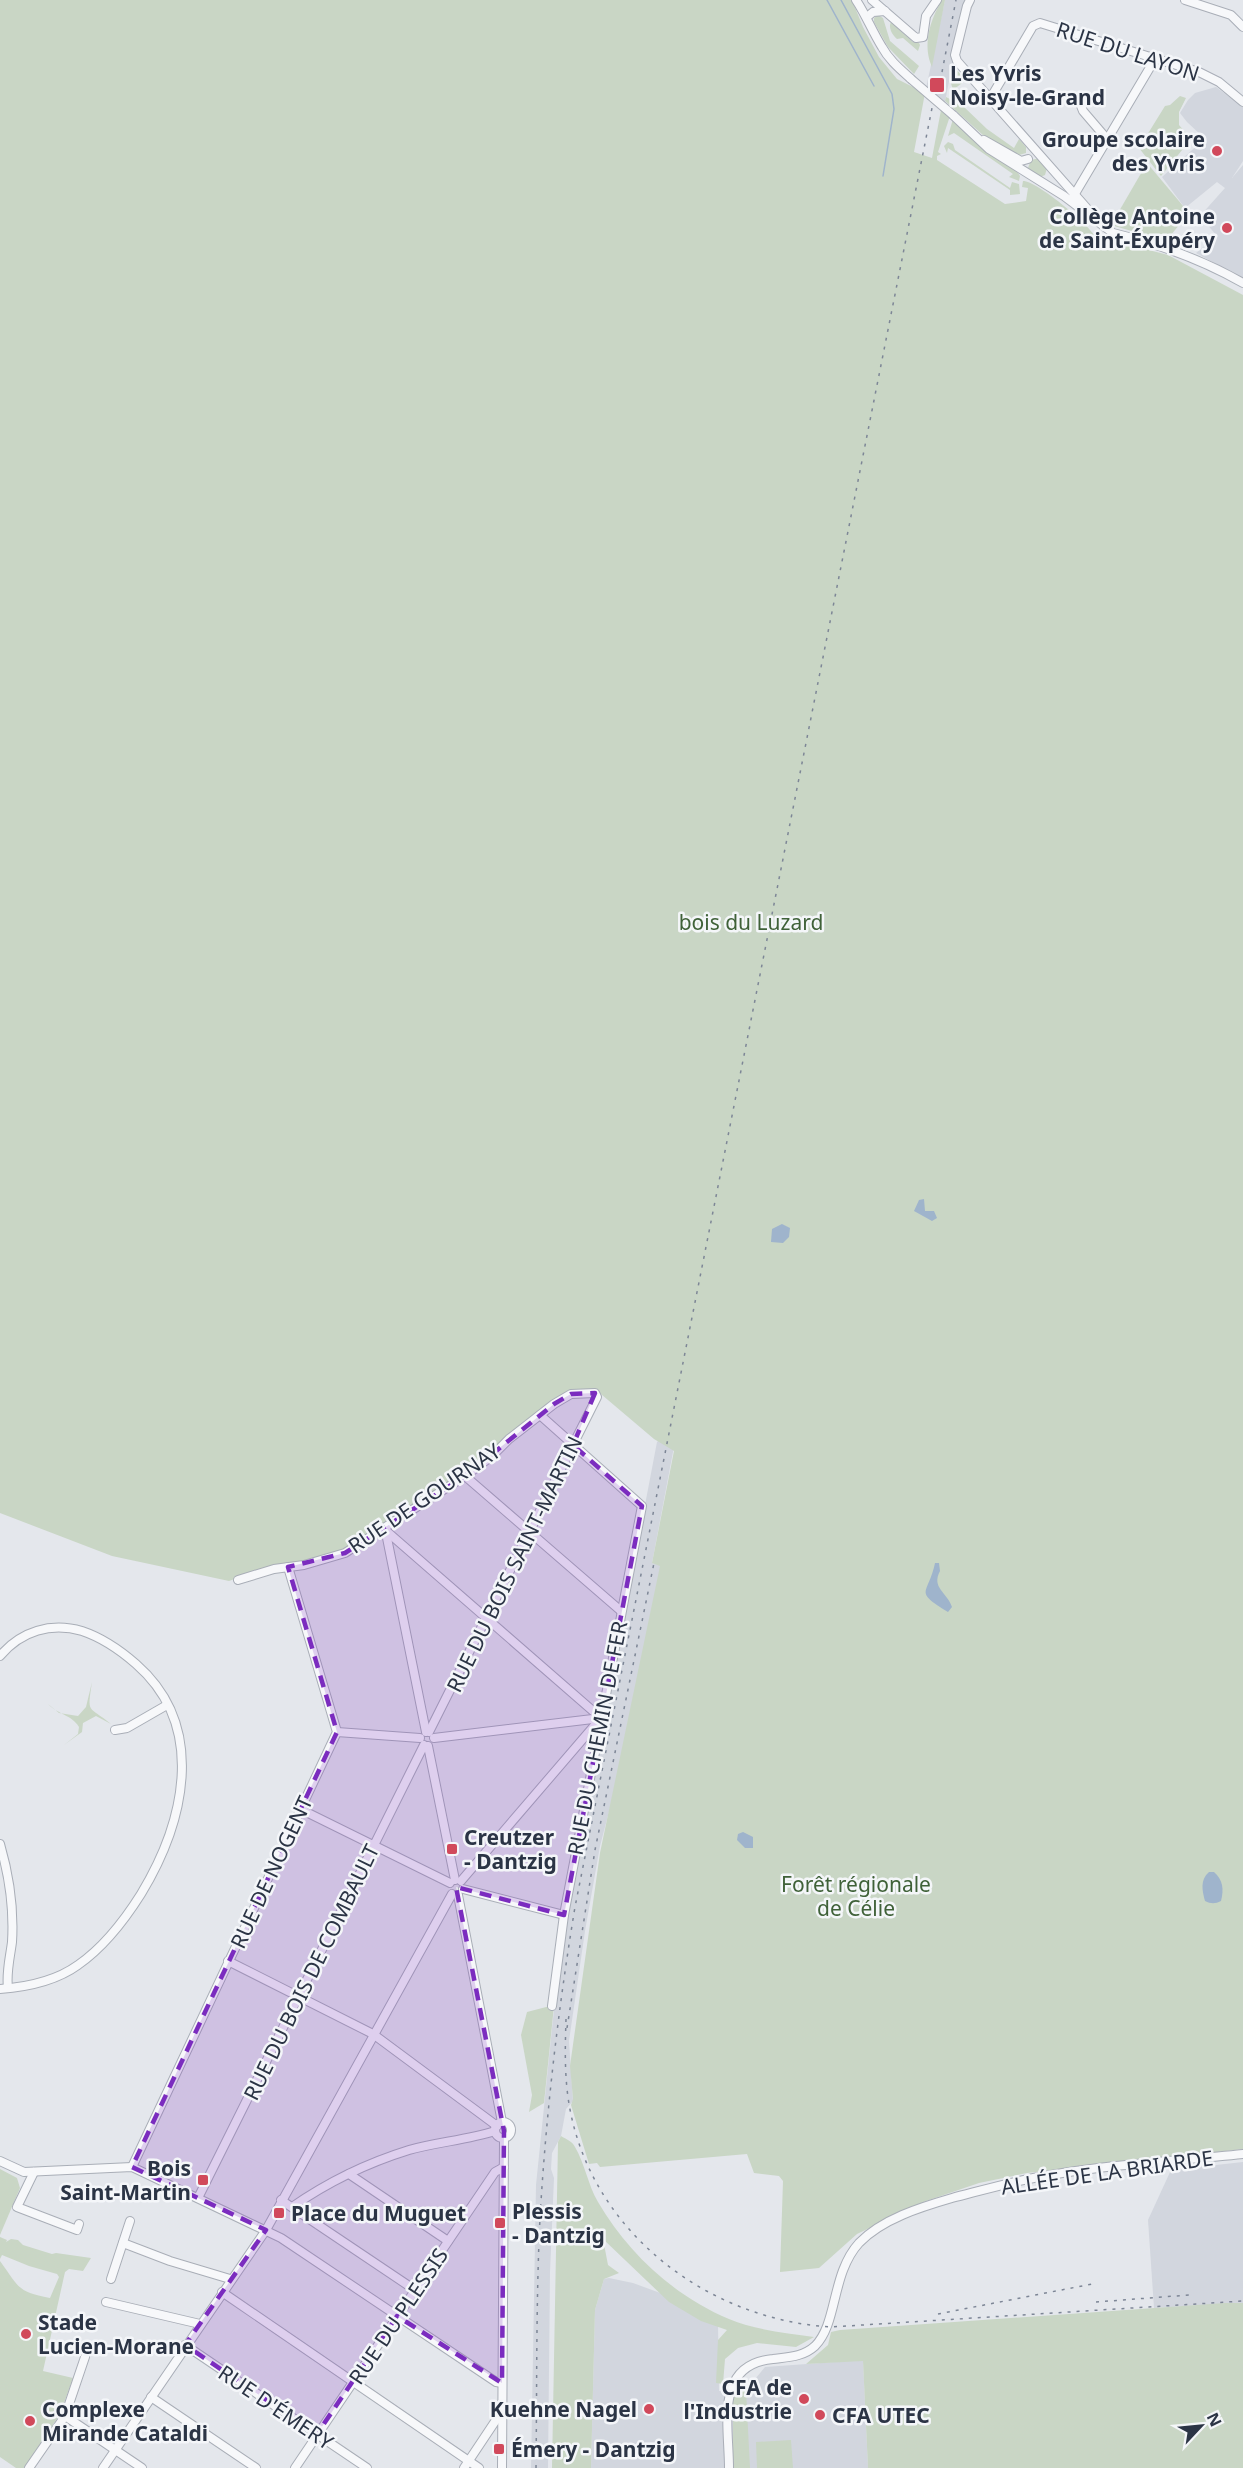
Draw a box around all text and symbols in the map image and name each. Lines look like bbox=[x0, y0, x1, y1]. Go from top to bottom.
street label: RUE DU LAYON bbox=[1053, 15, 1203, 87]
place label: Les Yvris Noisy-le-Grand bbox=[950, 59, 1105, 111]
marker: Les Yvris Noisy-le-Grand bbox=[928, 76, 946, 94]
place label: Groupe scolaire des Yvris bbox=[1042, 125, 1205, 177]
marker: Groupe scolaire des Yvris bbox=[1210, 144, 1224, 158]
place label: Collège Antoine de Saint-Éxupéry bbox=[1039, 202, 1215, 254]
marker: Collège Antoine de Saint-Éxupéry bbox=[1220, 221, 1234, 235]
park label: bois du Luzard bbox=[679, 908, 823, 936]
street label: RUE DU BOIS SAINT-MARTIN bbox=[440, 1431, 588, 1697]
street label: RUE DE GOURNAY bbox=[342, 1437, 506, 1559]
street label: RUE DU CHEMIN DE FER bbox=[561, 1619, 633, 1857]
street label: RUE DE NOGENT bbox=[223, 1791, 319, 1953]
place label: Creutzer - Dantzig bbox=[464, 1823, 557, 1875]
street label: RUE DU BOIS DE COMBAULT bbox=[237, 1839, 385, 2105]
marker: Creutzer - Dantzig bbox=[445, 1842, 459, 1856]
park label: Forêt régionale de Célie bbox=[781, 1870, 931, 1922]
street label: ALLÉE DE LA BRIARDE bbox=[999, 2143, 1215, 2201]
place label: Bois Saint-Martin bbox=[60, 2154, 191, 2206]
marker: Bois Saint-Martin bbox=[196, 2173, 210, 2187]
place label: Plessis - Dantzig bbox=[512, 2197, 605, 2249]
place label: Place du Muguet bbox=[291, 2199, 466, 2227]
marker: Place du Muguet bbox=[272, 2206, 286, 2220]
marker: Plessis - Dantzig bbox=[493, 2216, 507, 2230]
street label: RUE DU PLESSIS bbox=[342, 2242, 454, 2390]
place label: Stade Lucien-Morane bbox=[38, 2308, 194, 2360]
marker: Stade Lucien-Morane bbox=[19, 2327, 33, 2341]
street label: RUE D'ÉMERY bbox=[213, 2358, 339, 2456]
place label: CFA de l'Industrie bbox=[684, 2373, 792, 2425]
marker: CFA de l'Industrie bbox=[797, 2392, 811, 2406]
place label: Complexe Mirande Cataldi bbox=[42, 2395, 208, 2447]
place label: Kuehne Nagel bbox=[490, 2395, 637, 2423]
north arrow bbox=[1171, 2396, 1231, 2456]
place label: CFA UTEC bbox=[832, 2401, 930, 2429]
marker: Kuehne Nagel bbox=[642, 2402, 656, 2416]
marker: CFA UTEC bbox=[813, 2408, 827, 2422]
text: N bbox=[1202, 2409, 1227, 2430]
marker: Complexe Mirande Cataldi bbox=[23, 2414, 37, 2428]
place label: Émery - Dantzig bbox=[511, 2435, 675, 2463]
marker: Émery - Dantzig bbox=[492, 2442, 506, 2456]

